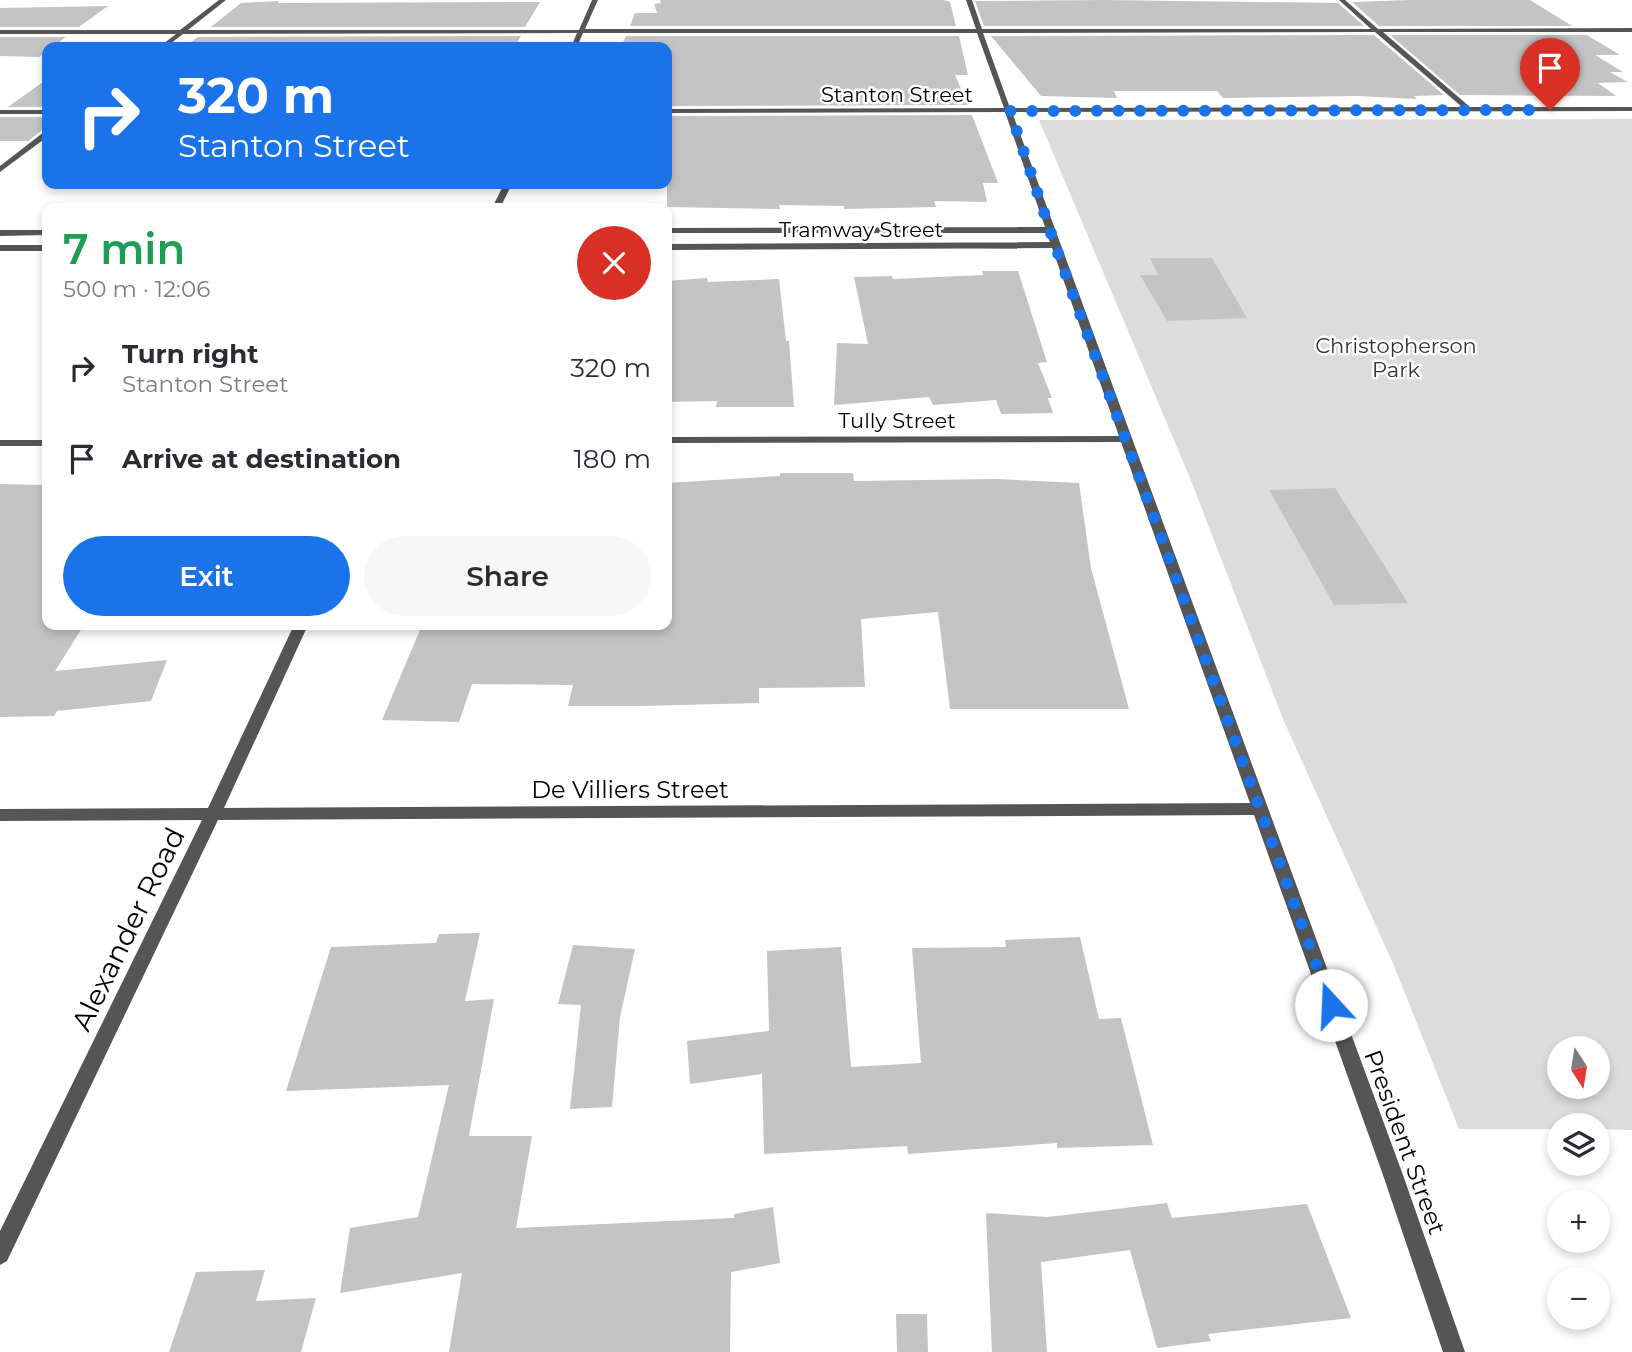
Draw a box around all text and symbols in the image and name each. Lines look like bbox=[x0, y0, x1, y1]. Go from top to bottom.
pin bbox=[1520, 38, 1580, 110]
icon: arrive bbox=[1531, 49, 1569, 87]
text: 320 m bbox=[178, 66, 334, 125]
icon: right bbox=[63, 70, 154, 161]
street label: Stanton Street bbox=[821, 82, 973, 107]
text: Stanton Street bbox=[178, 126, 410, 165]
street label: Tramway Street bbox=[779, 217, 943, 242]
text: 7 min bbox=[63, 223, 185, 275]
button: close bbox=[577, 226, 651, 300]
text: 500 m · 12:06 bbox=[63, 275, 210, 303]
park label: Christopherson Park bbox=[1315, 333, 1477, 382]
text: Turn right bbox=[122, 338, 258, 370]
icon: right bbox=[63, 349, 101, 387]
text: 320 m bbox=[570, 352, 651, 384]
text: Stanton Street bbox=[122, 370, 289, 398]
street label: Tully Street bbox=[838, 408, 956, 433]
icon: arrive bbox=[63, 440, 101, 478]
text: Arrive at destination bbox=[122, 443, 401, 475]
text: 180 m bbox=[573, 443, 651, 475]
button: Exit bbox=[63, 536, 350, 616]
button: Share bbox=[364, 536, 651, 616]
street label: De Villiers Street bbox=[531, 775, 729, 804]
street label: Alexander Road bbox=[64, 822, 192, 1036]
position arrow bbox=[1294, 968, 1368, 1042]
north arrow bbox=[1547, 1036, 1610, 1099]
map controls bbox=[1547, 1036, 1610, 1330]
street label: President Street bbox=[1358, 1046, 1452, 1238]
button: layers bbox=[1547, 1113, 1610, 1176]
button: + bbox=[1547, 1190, 1610, 1253]
button: − bbox=[1547, 1267, 1610, 1330]

